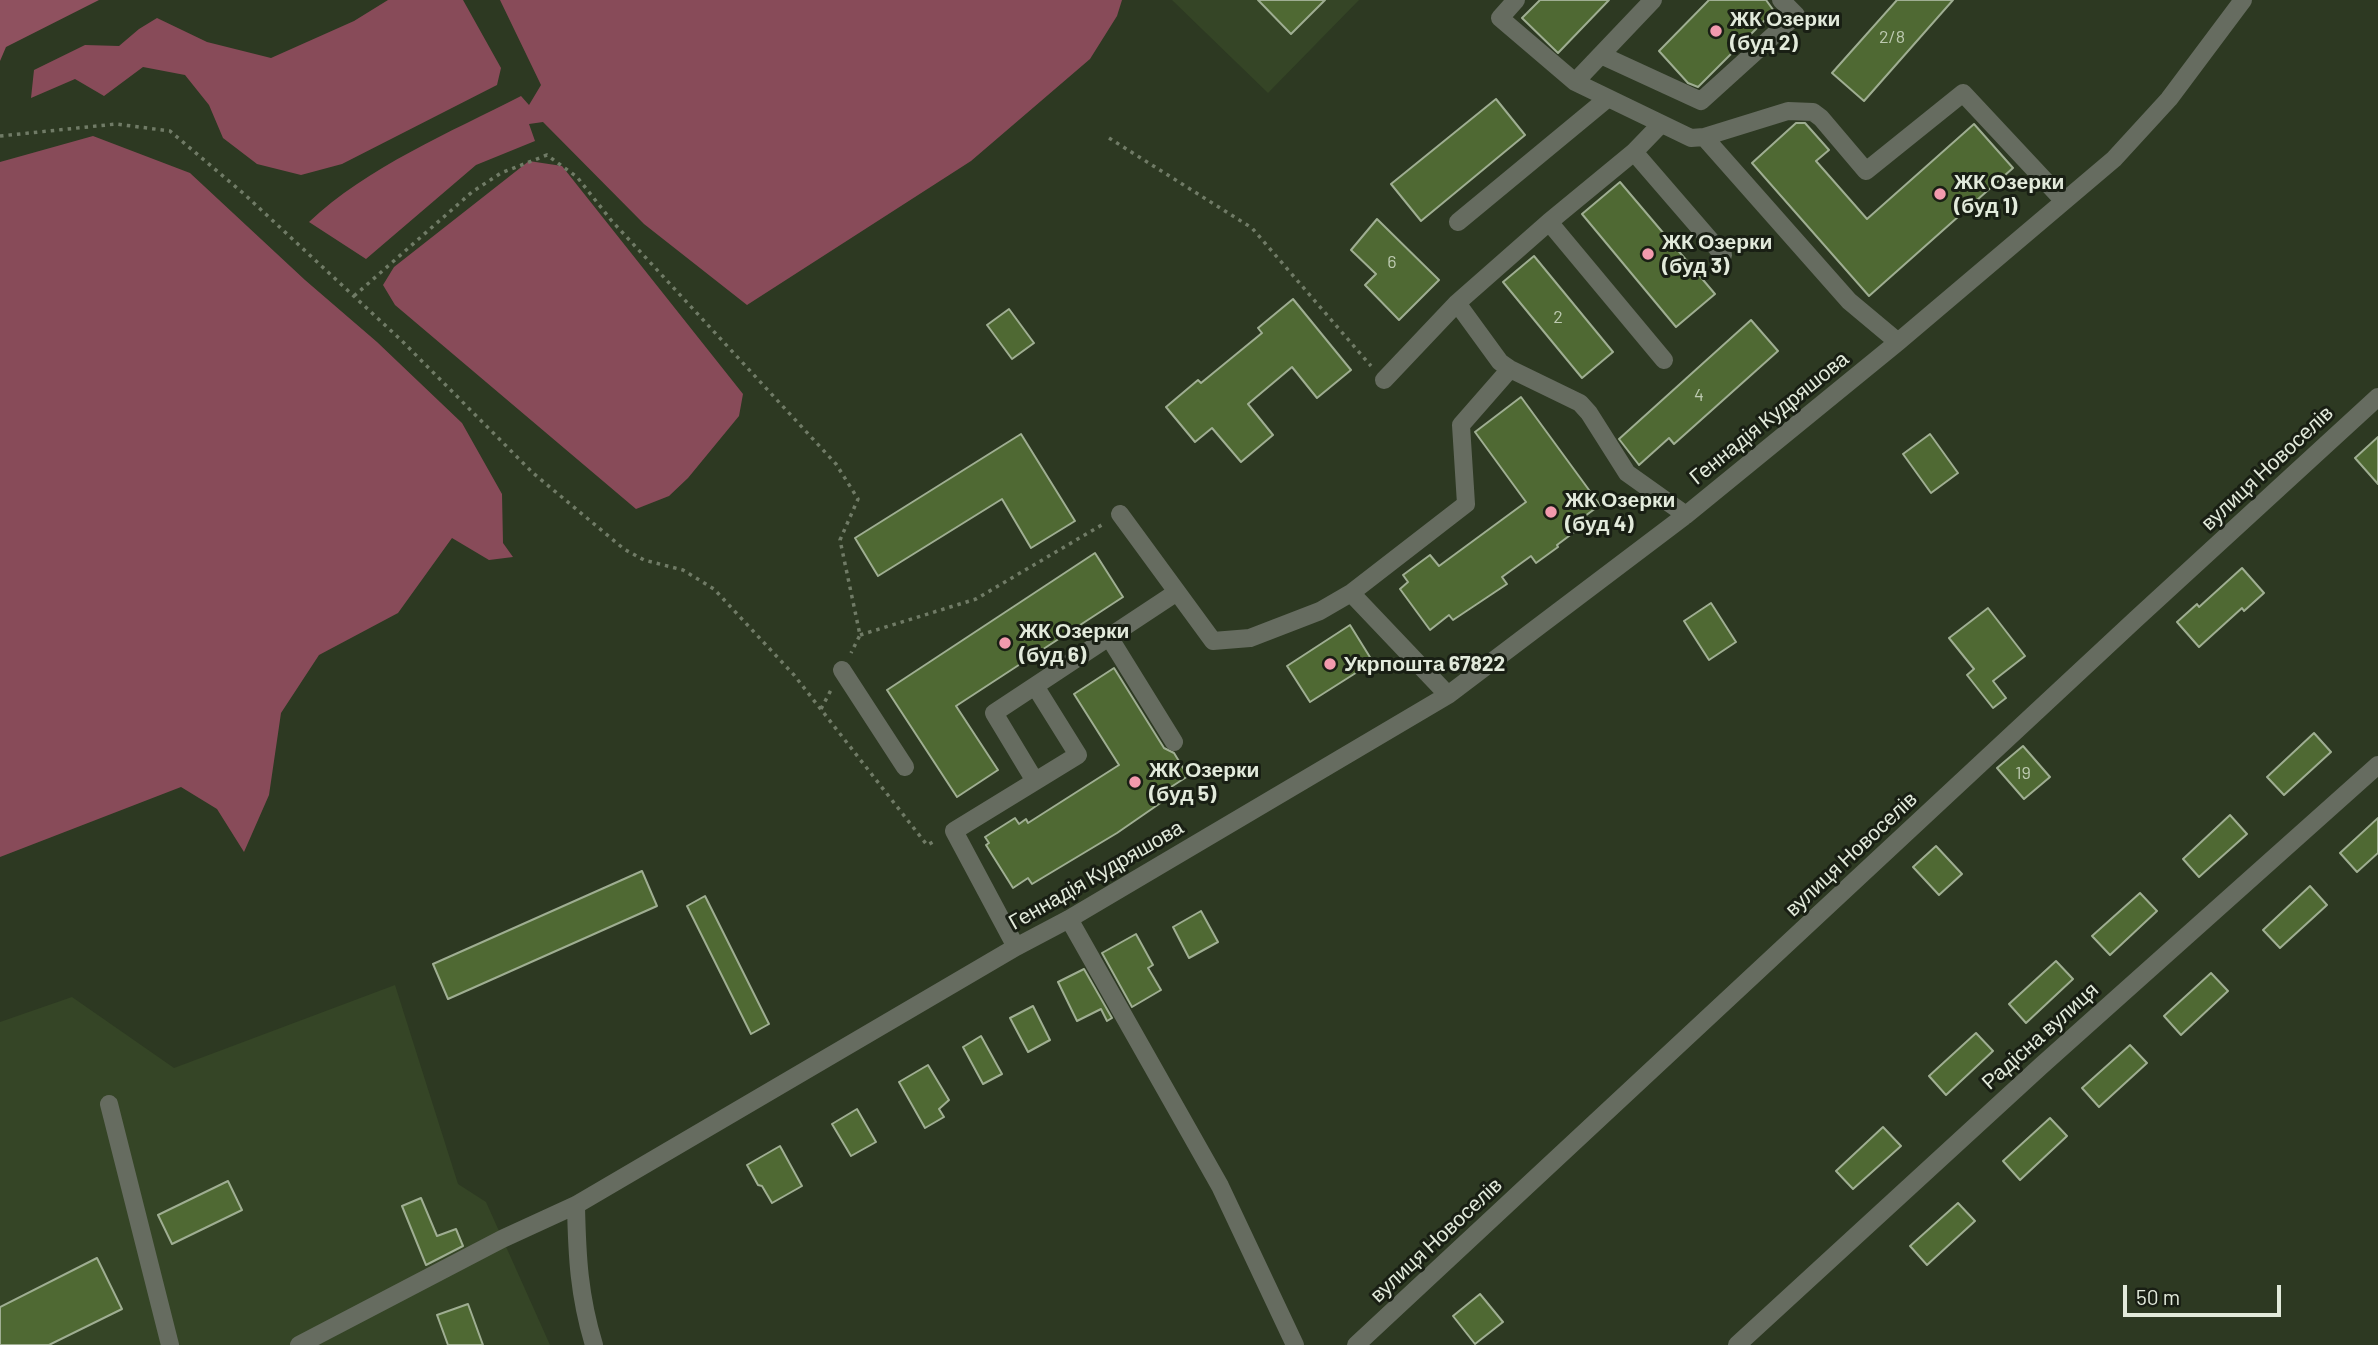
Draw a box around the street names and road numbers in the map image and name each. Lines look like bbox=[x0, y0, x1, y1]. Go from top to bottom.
street label: Геннадія Кудряшова bbox=[1684, 346, 1854, 490]
street label: вулиця Новоселів bbox=[2196, 400, 2338, 536]
street label: вулиця Новоселів bbox=[1780, 786, 1922, 922]
street label: Геннадія Кудряшова bbox=[1004, 815, 1188, 935]
street label: Радісна вулиця bbox=[1977, 977, 2103, 1095]
street label: вулиця Новоселів bbox=[1365, 1172, 1507, 1308]

